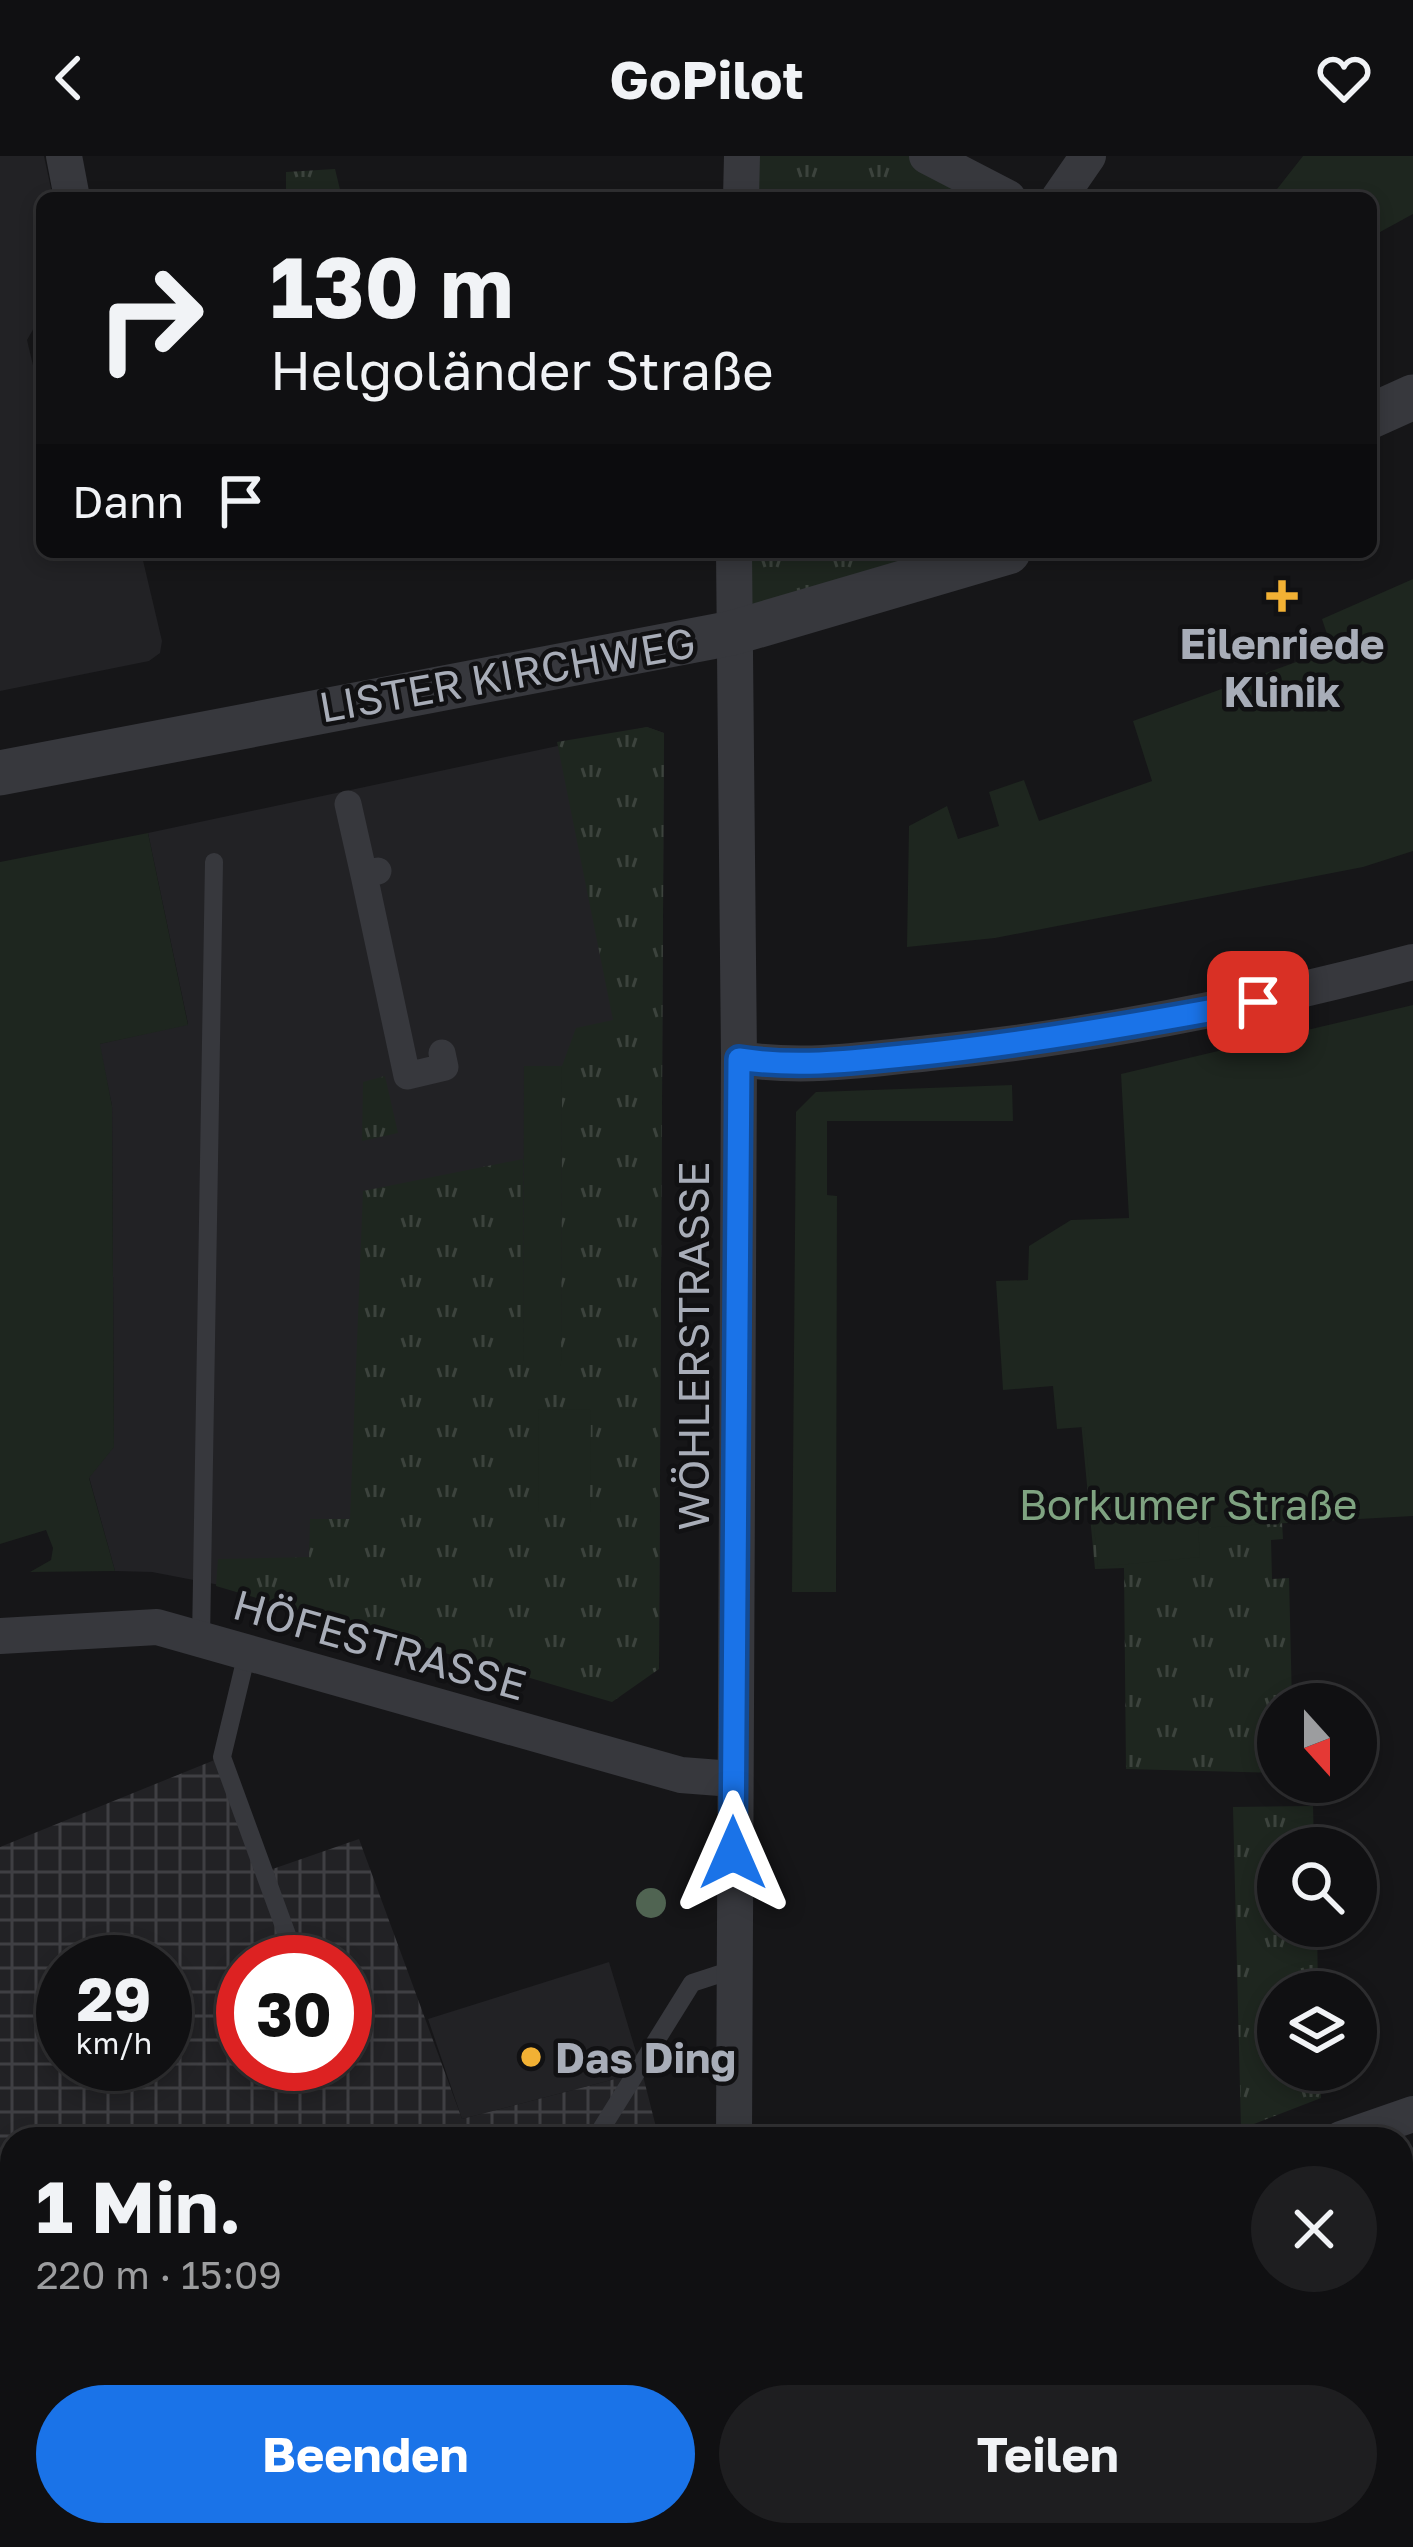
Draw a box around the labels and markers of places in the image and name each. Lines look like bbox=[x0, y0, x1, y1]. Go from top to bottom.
marker: Eilenriede Klinik bbox=[1266, 580, 1298, 612]
place label: Eilenriede Klinik bbox=[1179, 618, 1385, 716]
pin bbox=[1207, 951, 1309, 1053]
place label: Das Ding bbox=[555, 2032, 736, 2082]
marker: Das Ding bbox=[518, 2044, 544, 2070]

